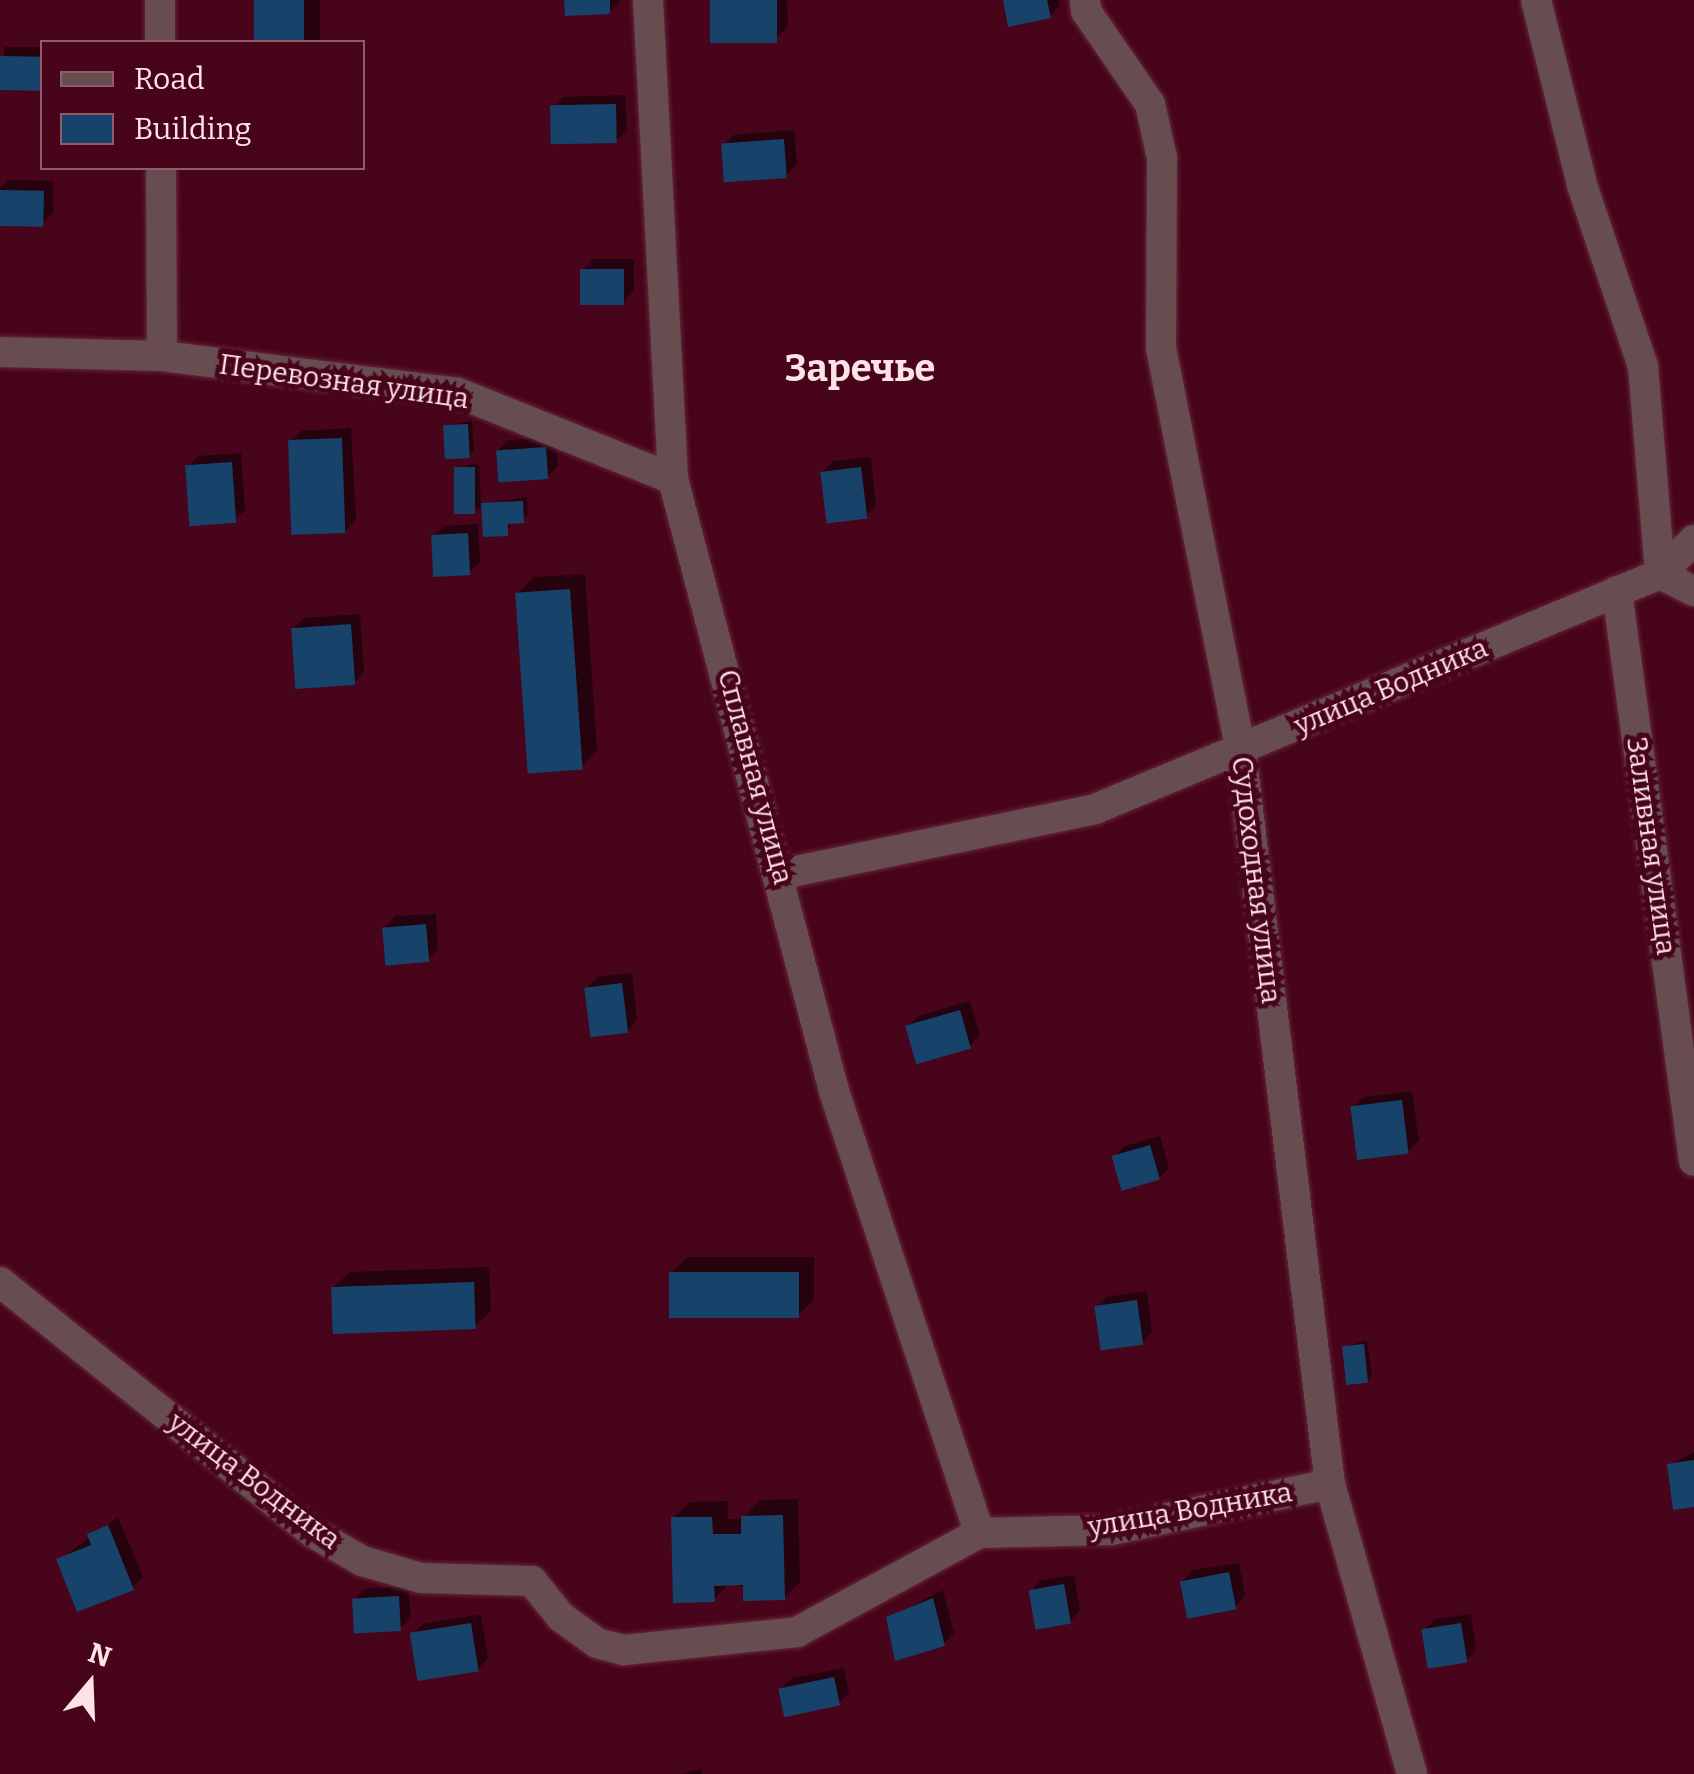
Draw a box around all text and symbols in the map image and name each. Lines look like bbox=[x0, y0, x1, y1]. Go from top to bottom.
legend bbox=[40, 40, 365, 170]
text: Road bbox=[134, 61, 205, 97]
text: Building bbox=[134, 111, 252, 147]
district label: Заречье bbox=[785, 346, 935, 392]
street label: Перевозная улица bbox=[217, 348, 471, 416]
street label: улица Водника bbox=[1289, 631, 1493, 743]
street label: Сплавная улица bbox=[710, 666, 800, 888]
street label: Заливная улица bbox=[1619, 735, 1683, 957]
street label: Судоходная улица bbox=[1224, 755, 1288, 1005]
street label: улица Водника bbox=[161, 1405, 347, 1557]
street label: улица Водника bbox=[1085, 1476, 1295, 1544]
north arrow bbox=[40, 1634, 140, 1734]
text: N bbox=[84, 1636, 116, 1674]

